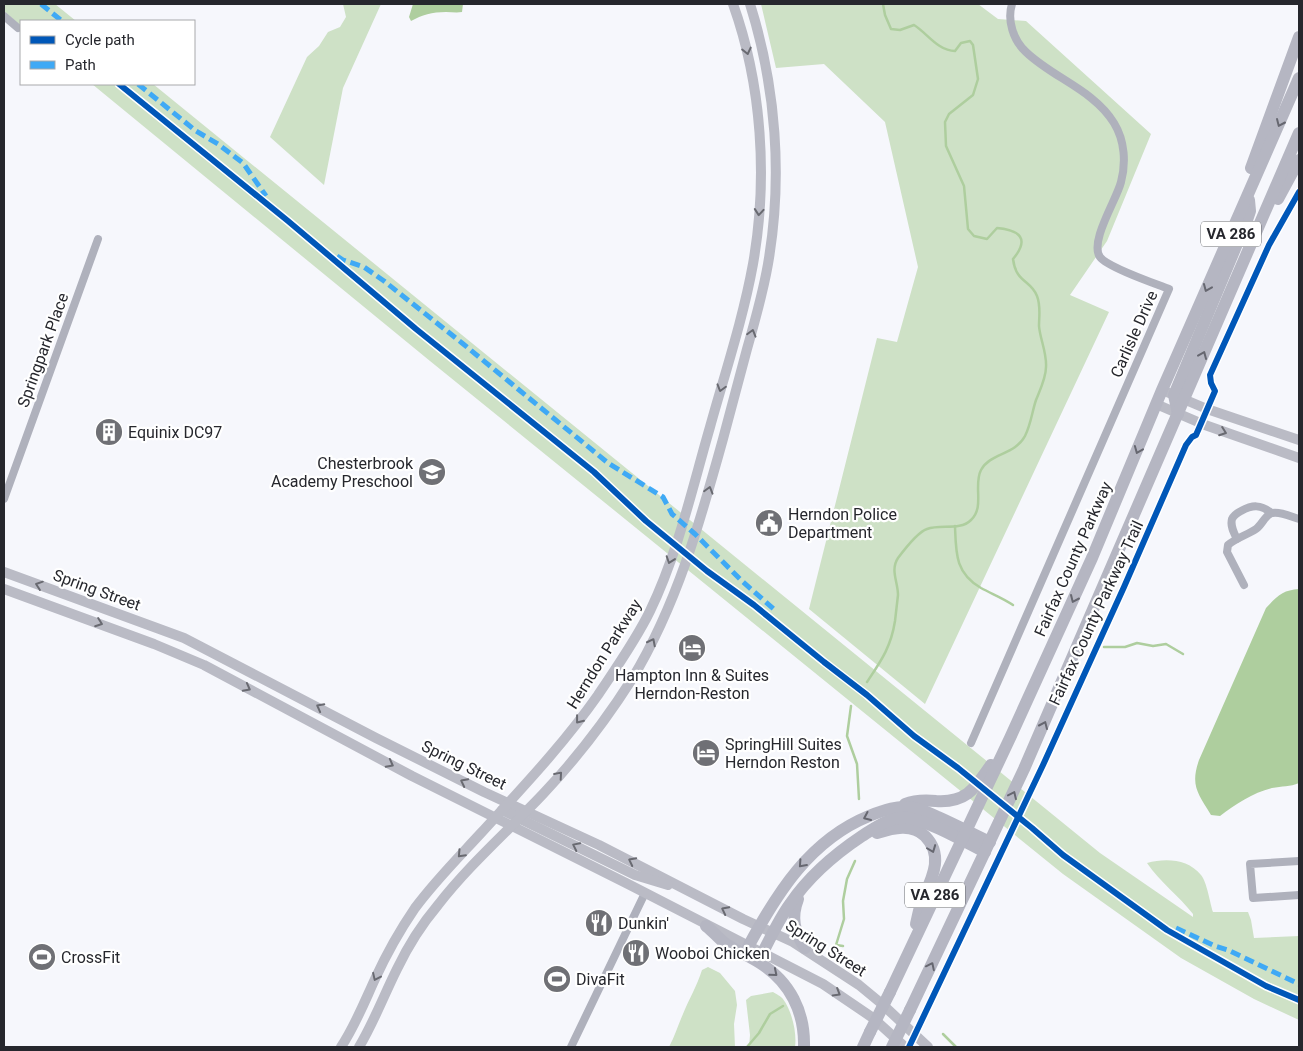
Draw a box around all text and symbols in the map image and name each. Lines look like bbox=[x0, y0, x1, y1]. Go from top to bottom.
legend bbox=[20, 20, 195, 85]
text: Cycle path bbox=[65, 31, 135, 49]
one-way arrow bbox=[741, 46, 752, 55]
text: Path bbox=[65, 56, 96, 74]
one-way arrow bbox=[1275, 118, 1286, 127]
one-way arrow bbox=[753, 208, 764, 216]
road number: VA 286 bbox=[1201, 222, 1261, 246]
one-way arrow bbox=[1203, 283, 1213, 291]
street label: Carlisle Drive bbox=[1106, 288, 1162, 380]
street label: Springpark Place bbox=[13, 290, 73, 410]
one-way arrow bbox=[746, 330, 756, 338]
one-way arrow bbox=[1197, 351, 1208, 360]
one-way arrow bbox=[716, 383, 726, 391]
building icon: Equinix DC97 bbox=[94, 417, 124, 447]
place label: Equinix DC97 bbox=[128, 423, 222, 442]
one-way arrow bbox=[1219, 426, 1227, 436]
one-way arrow bbox=[1133, 445, 1144, 454]
place label: Chesterbrook Academy Preschool bbox=[271, 454, 414, 491]
school or university icon: Chesterbrook Academy Preschool bbox=[417, 457, 447, 487]
street label: Fairfax County Parkway bbox=[1030, 478, 1116, 639]
one-way arrow bbox=[703, 487, 713, 495]
place label: Herndon Police Department bbox=[788, 505, 897, 542]
public building icon: Herndon Police Department bbox=[754, 508, 784, 538]
street label: Fairfax County Parkway Trail bbox=[1045, 518, 1147, 708]
one-way arrow bbox=[666, 555, 676, 564]
street label: Spring Street bbox=[51, 565, 143, 615]
one-way arrow bbox=[36, 581, 44, 591]
one-way arrow bbox=[1069, 594, 1080, 603]
street label: Herndon Parkway bbox=[563, 595, 646, 712]
one-way arrow bbox=[94, 617, 103, 627]
hotel icon: Hampton Inn & Suites Herndon-Reston bbox=[677, 633, 707, 663]
one-way arrow bbox=[646, 638, 656, 647]
place label: Hampton Inn & Suites Herndon-Reston bbox=[615, 666, 769, 703]
one-way arrow bbox=[242, 682, 251, 692]
one-way arrow bbox=[316, 704, 325, 714]
one-way arrow bbox=[576, 714, 585, 724]
one-way arrow bbox=[1037, 721, 1047, 730]
place label: SpringHill Suites Herndon Reston bbox=[725, 735, 842, 772]
street label: Spring Street bbox=[419, 736, 509, 794]
hotel icon: SpringHill Suites Herndon Reston bbox=[691, 738, 721, 768]
one-way arrow bbox=[385, 758, 394, 768]
one-way arrow bbox=[554, 772, 563, 781]
one-way arrow bbox=[460, 778, 469, 788]
one-way arrow bbox=[1006, 791, 1017, 800]
one-way arrow bbox=[863, 810, 872, 821]
one-way arrow bbox=[572, 842, 581, 852]
one-way arrow bbox=[926, 844, 936, 853]
one-way arrow bbox=[458, 848, 467, 857]
one-way arrow bbox=[628, 857, 637, 867]
one-way arrow bbox=[799, 859, 808, 868]
road number: VA 286 bbox=[905, 882, 965, 908]
one-way arrow bbox=[721, 906, 730, 916]
restaurant icon: Dunkin' bbox=[584, 908, 614, 938]
place label: Dunkin' bbox=[618, 914, 669, 933]
street label: Spring Street bbox=[782, 916, 870, 980]
restaurant icon: Wooboi Chicken bbox=[621, 938, 651, 968]
sports icon: CrossFit bbox=[27, 942, 57, 972]
place label: Wooboi Chicken bbox=[655, 944, 770, 963]
place label: CrossFit bbox=[61, 948, 120, 967]
one-way arrow bbox=[925, 962, 935, 971]
sports icon: DivaFit bbox=[542, 964, 572, 994]
one-way arrow bbox=[769, 968, 778, 977]
place label: DivaFit bbox=[576, 970, 625, 989]
one-way arrow bbox=[372, 972, 382, 981]
one-way arrow bbox=[831, 986, 840, 996]

